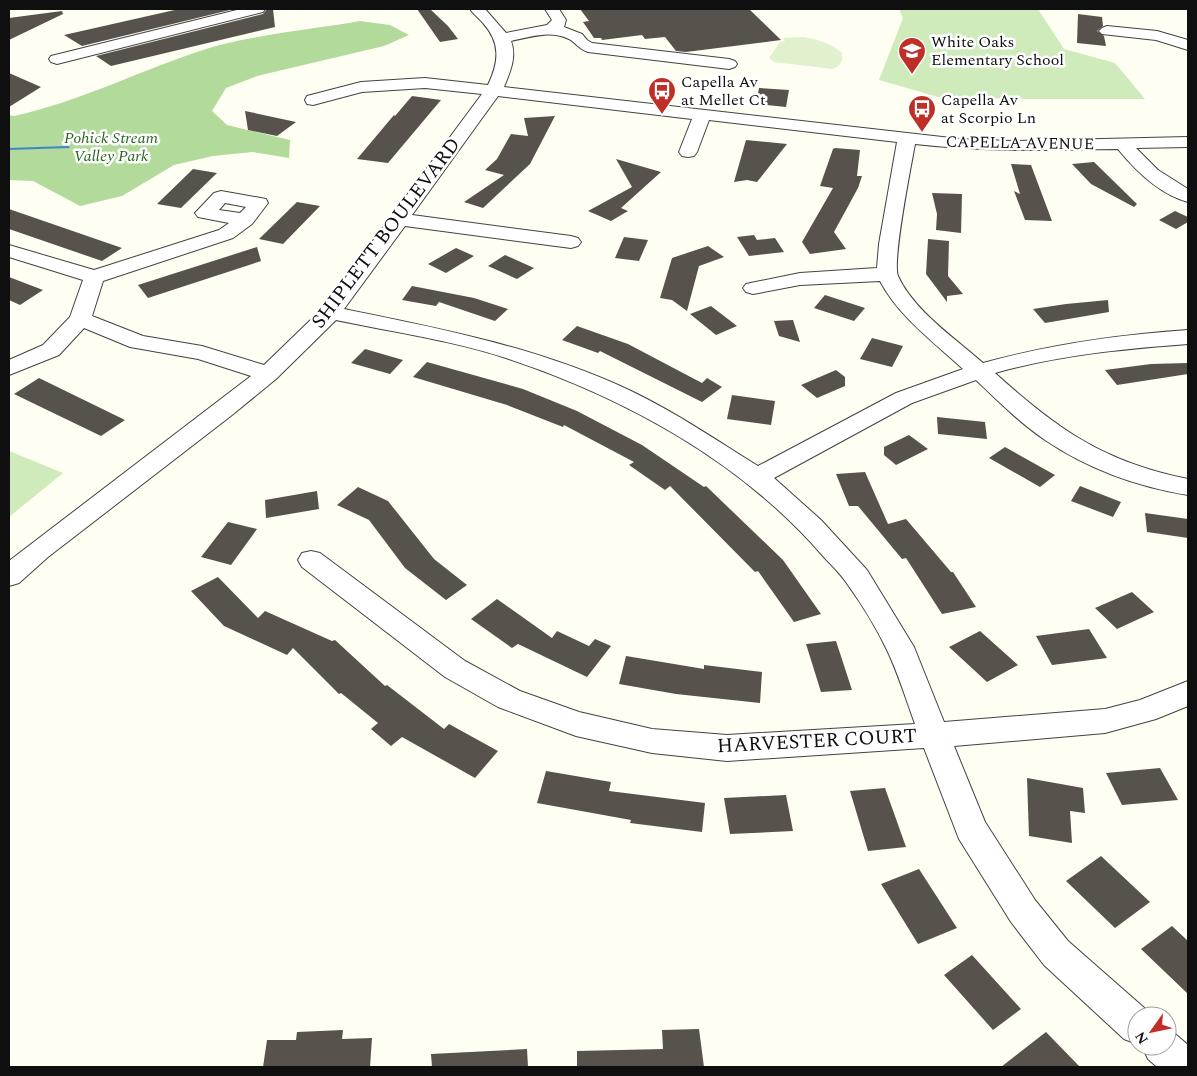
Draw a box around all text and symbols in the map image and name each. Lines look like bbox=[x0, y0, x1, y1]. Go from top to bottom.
place label: White Oaks Elementary School bbox=[931, 30, 1064, 72]
school or university icon: White Oaks Elementary School bbox=[897, 36, 927, 75]
place label: Capella Av at Mellet Ct bbox=[681, 70, 766, 112]
bus stop icon: Capella Av at Mellet Ct bbox=[647, 76, 677, 115]
place label: Capella Av at Scorpio Ln bbox=[941, 88, 1036, 130]
bus stop icon: Capella Av at Scorpio Ln bbox=[907, 94, 937, 133]
park label: Pohick Stream Valley Park bbox=[64, 126, 159, 168]
street label: CAPELLA AVENUE bbox=[946, 130, 1094, 156]
street label: SHIPLETT BOULEVARD bbox=[304, 131, 468, 335]
street label: HARVESTER COURT bbox=[716, 721, 918, 761]
north arrow bbox=[1127, 1006, 1177, 1056]
text: N bbox=[1130, 1027, 1153, 1048]

